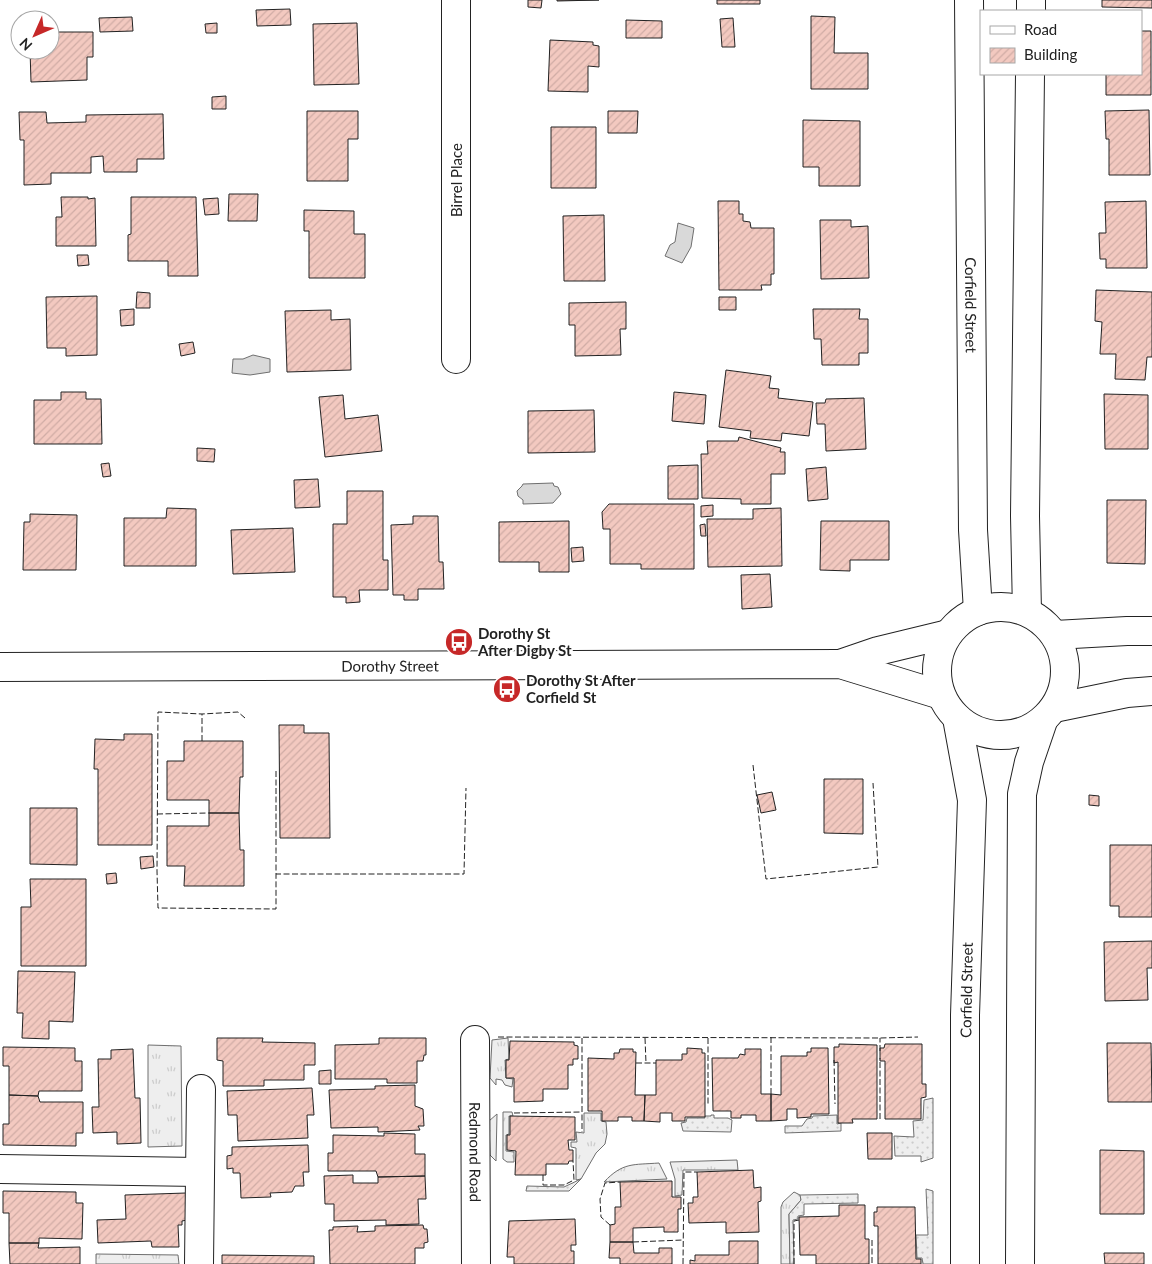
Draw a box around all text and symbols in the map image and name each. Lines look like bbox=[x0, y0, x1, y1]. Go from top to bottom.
north arrow bbox=[10, 10, 60, 60]
legend bbox=[980, 10, 1142, 75]
text: Road bbox=[1024, 20, 1057, 38]
text: N bbox=[16, 35, 35, 54]
text: Building bbox=[1024, 45, 1077, 63]
street label: Birrel Place bbox=[447, 143, 465, 217]
street label: Corfield Street bbox=[962, 257, 981, 354]
place label: Dorothy St After Digby St bbox=[477, 624, 572, 659]
bus stop icon: Dorothy St After Digby St bbox=[444, 627, 474, 657]
street label: Dorothy Street bbox=[341, 656, 439, 675]
place label: Dorothy St After Corfield St bbox=[526, 671, 636, 706]
bus stop icon: Dorothy St After Corfield St bbox=[492, 674, 522, 704]
street label: Corfield Street bbox=[956, 941, 976, 1038]
street label: Redmond Road bbox=[466, 1102, 485, 1202]

